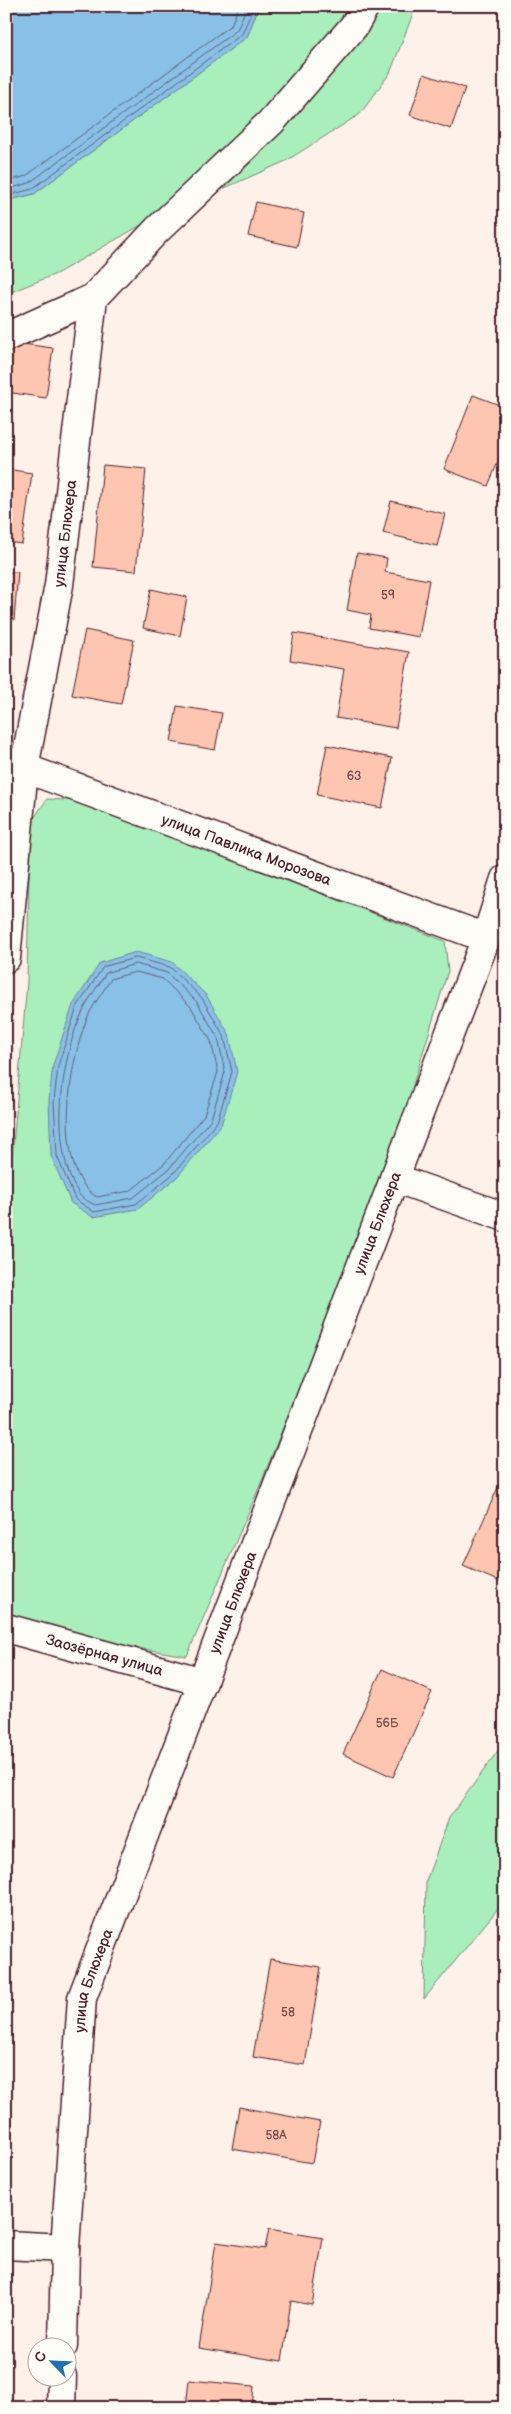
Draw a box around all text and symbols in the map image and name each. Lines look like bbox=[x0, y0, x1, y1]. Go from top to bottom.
street label: улица Блюхера bbox=[50, 479, 81, 588]
house number: 59 bbox=[381, 588, 395, 603]
house number: 63 bbox=[347, 769, 361, 784]
street label: улица Павлика Морозова bbox=[159, 810, 334, 890]
street label: улица Блюхера bbox=[350, 1169, 406, 1277]
street label: улица Блюхера bbox=[205, 1549, 261, 1656]
street label: Заозёрная улица bbox=[44, 1630, 165, 1681]
house number: 56Б bbox=[376, 1716, 399, 1731]
street label: улица Блюхера bbox=[71, 1926, 118, 2033]
house number: 58 bbox=[281, 2005, 295, 2020]
house number: 58А bbox=[265, 2128, 287, 2143]
north arrow bbox=[28, 2336, 78, 2386]
text: С bbox=[31, 2349, 50, 2365]

